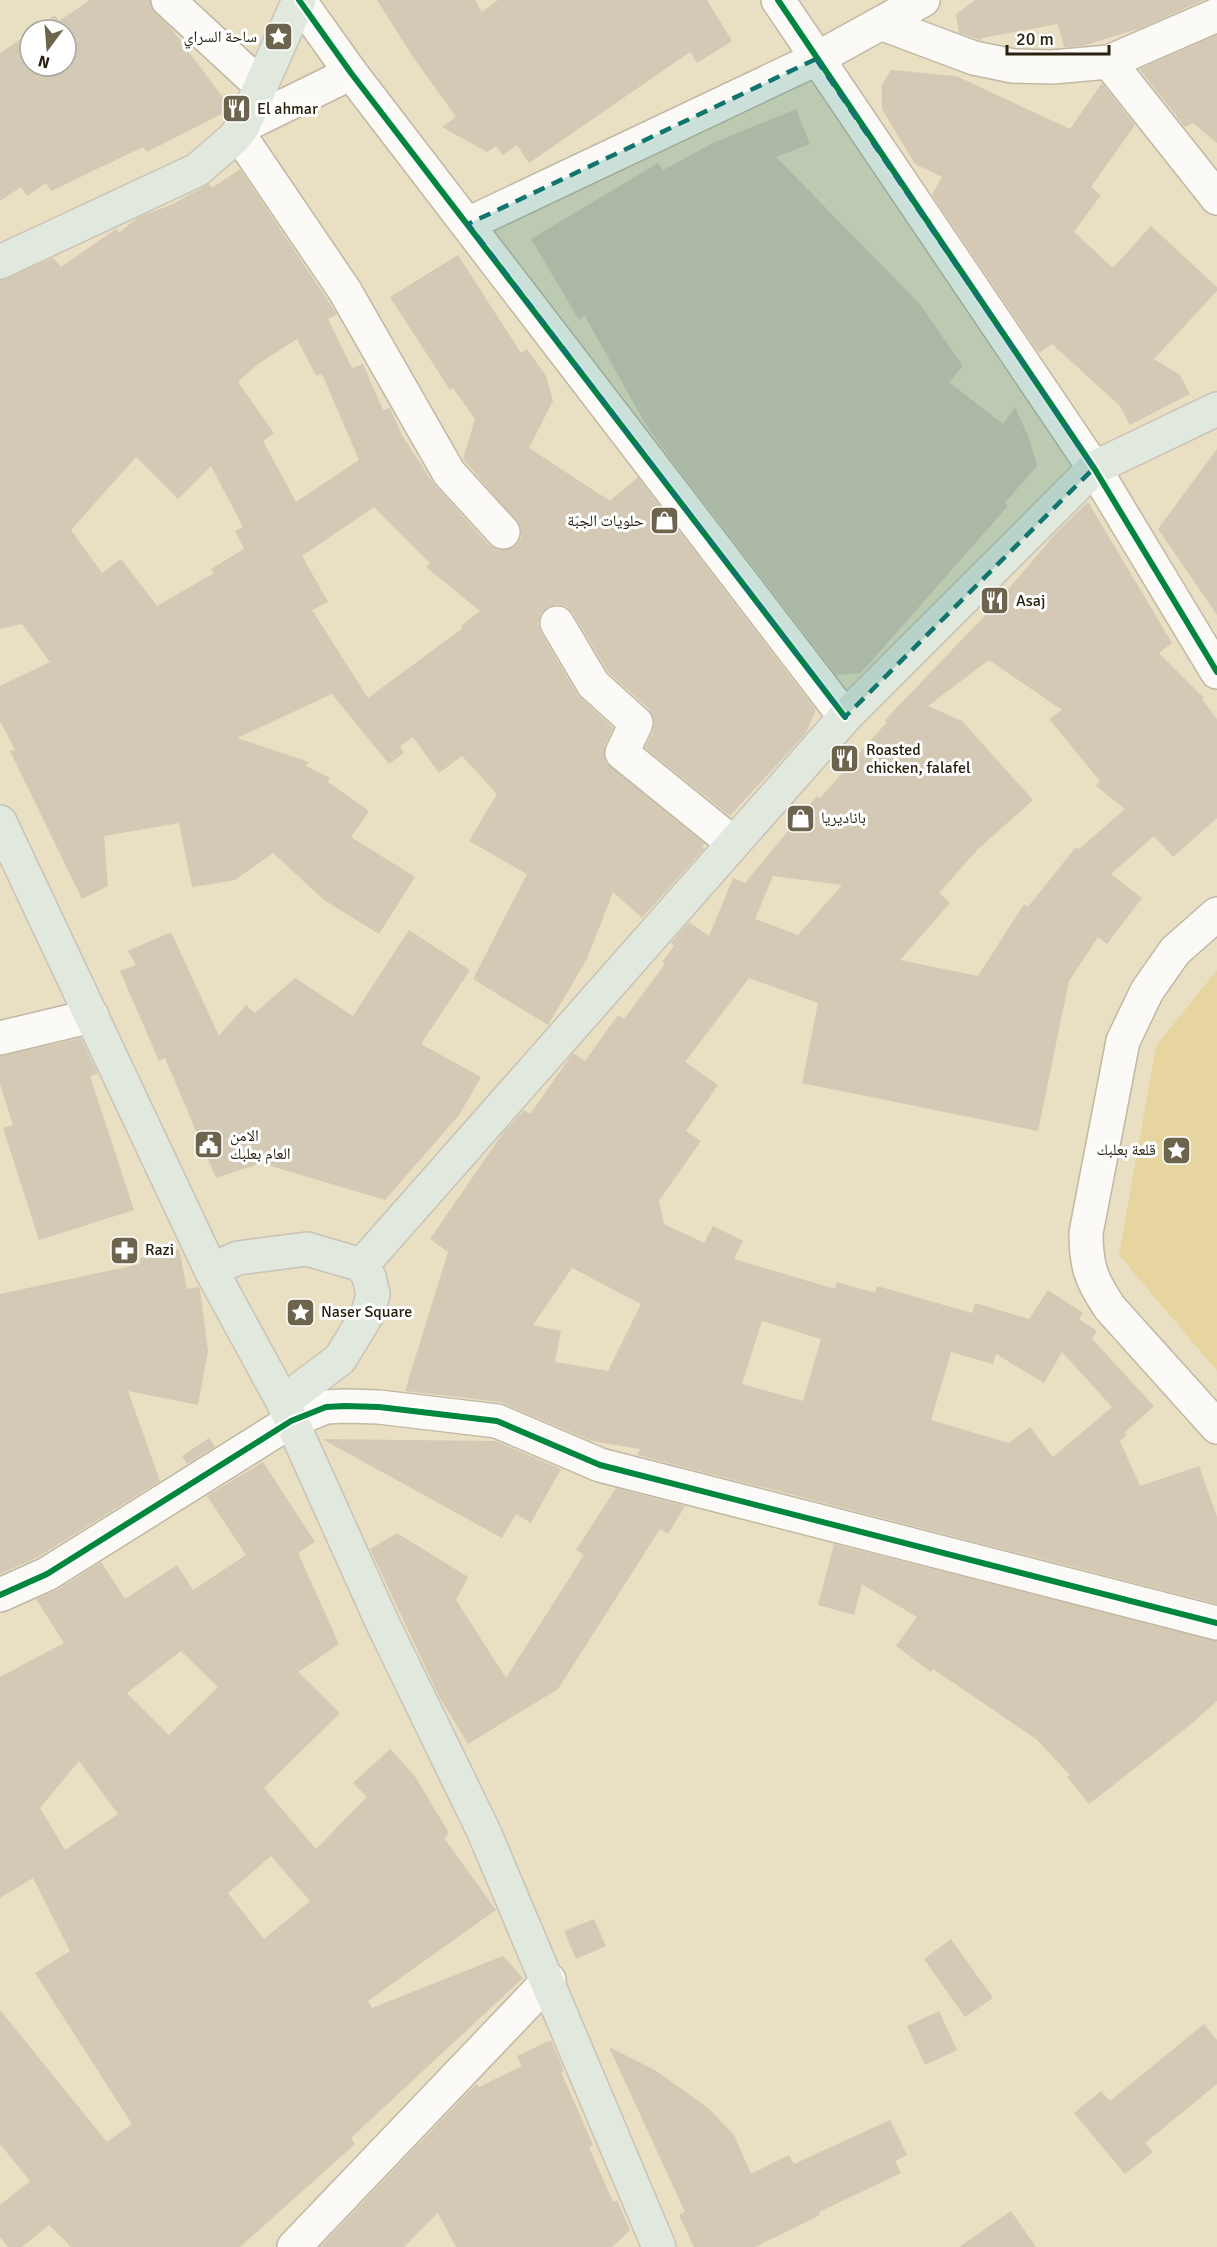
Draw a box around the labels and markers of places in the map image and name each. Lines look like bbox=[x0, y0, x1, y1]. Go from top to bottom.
place icon: ساحة السراي bbox=[262, 21, 294, 53]
place label: ساحة السراي bbox=[184, 27, 257, 49]
restaurant icon: El ahmar bbox=[220, 93, 252, 125]
place label: El ahmar bbox=[257, 99, 318, 119]
shop icon: حلويات الجبّة bbox=[649, 505, 681, 537]
place label: حلويات الجبّة bbox=[567, 511, 644, 531]
restaurant icon: Asaj bbox=[979, 585, 1011, 617]
place label: Asaj bbox=[1016, 591, 1045, 611]
place label: Roasted chicken, falafel bbox=[866, 740, 971, 778]
restaurant icon: Roasted chicken, falafel bbox=[829, 743, 861, 775]
shop icon: باناديريا bbox=[784, 802, 816, 834]
place label: باناديريا bbox=[821, 808, 866, 828]
place label: الامن العام بعلبك bbox=[230, 1126, 291, 1164]
public building icon: الامن العام بعلبك bbox=[193, 1129, 225, 1161]
place icon: قلعة بعلبك bbox=[1161, 1134, 1193, 1166]
place label: قلعة بعلبك bbox=[1097, 1140, 1156, 1160]
pharmacy icon: Razi bbox=[108, 1234, 140, 1266]
place label: Razi bbox=[145, 1240, 174, 1260]
place icon: Naser Square bbox=[284, 1296, 316, 1328]
place label: Naser Square bbox=[321, 1302, 412, 1322]

